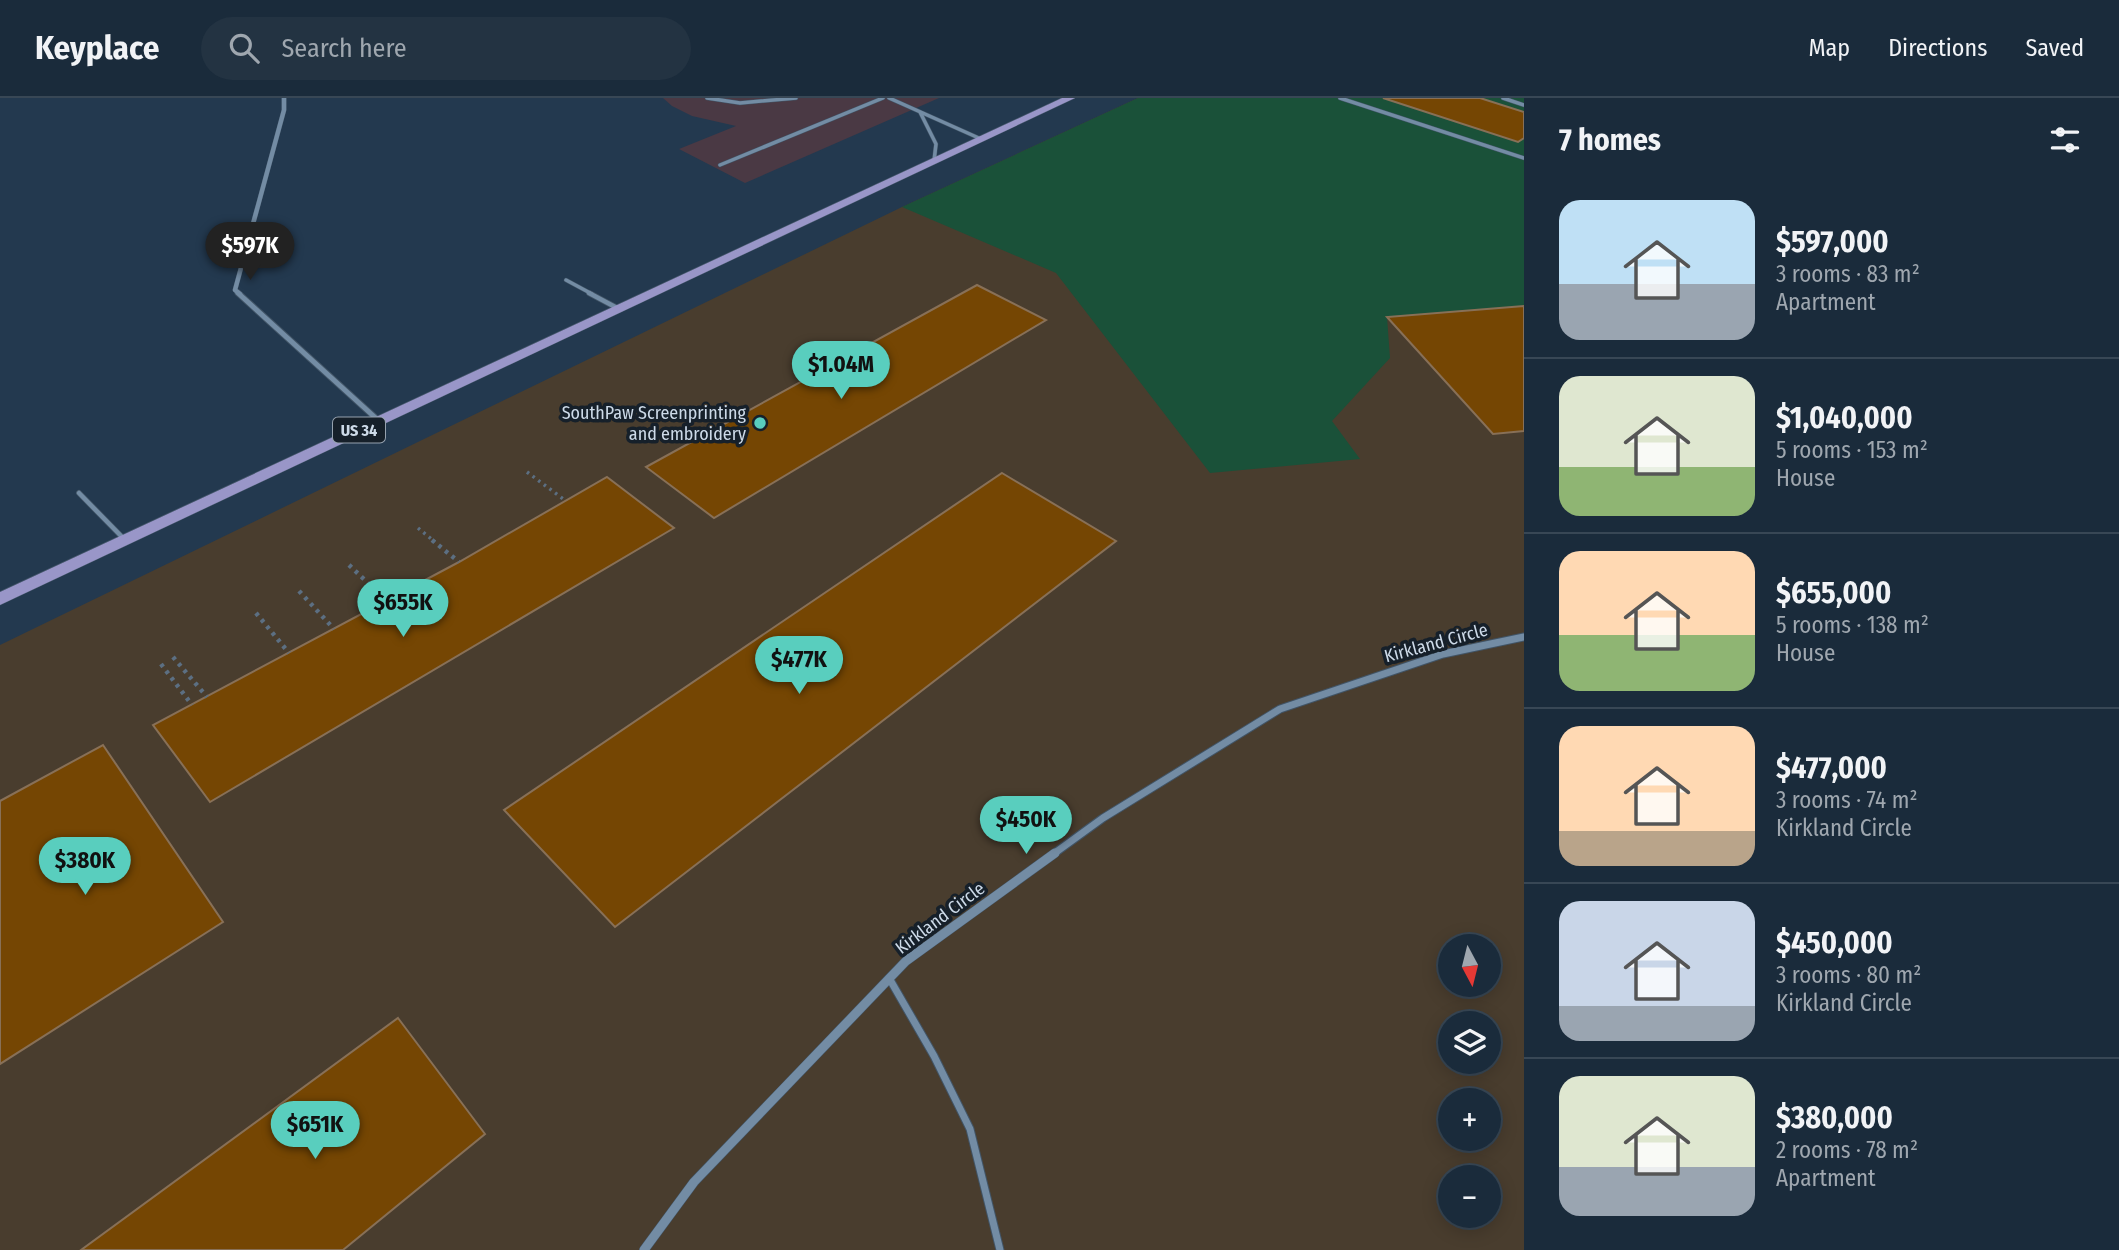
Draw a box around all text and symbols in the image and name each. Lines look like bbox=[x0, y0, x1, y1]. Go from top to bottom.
search box bbox=[201, 17, 691, 80]
text: Keyplace bbox=[35, 28, 159, 68]
icon: search bbox=[225, 29, 263, 67]
text: Search here bbox=[281, 33, 407, 64]
text: Map bbox=[1809, 34, 1850, 62]
text: Directions bbox=[1888, 34, 1987, 62]
text: Saved bbox=[2025, 34, 2084, 62]
icon: filters bbox=[2046, 121, 2084, 159]
text: 7 homes bbox=[1559, 122, 1661, 158]
pin: $597K bbox=[201, 222, 299, 282]
text: $597,000 bbox=[1776, 224, 1889, 260]
icon: home bbox=[1615, 228, 1699, 312]
text: $597K bbox=[221, 231, 279, 259]
text: 3 rooms · 83 m² bbox=[1776, 260, 1920, 288]
text: Apartment bbox=[1776, 288, 1876, 316]
pin: $1.04M bbox=[784, 342, 898, 401]
text: $1.04M bbox=[808, 350, 874, 378]
text: $1,040,000 bbox=[1776, 400, 1913, 436]
place label: SouthPaw Screenprinting and embroidery bbox=[562, 402, 747, 445]
icon: home bbox=[1615, 404, 1699, 488]
marker: SouthPaw Screenprinting and embroidery bbox=[752, 415, 768, 431]
road number: US 34 bbox=[333, 418, 385, 442]
text: 5 rooms · 153 m² bbox=[1776, 436, 1928, 464]
text: House bbox=[1776, 464, 1835, 492]
text: $655,000 bbox=[1776, 575, 1891, 611]
icon: home bbox=[1615, 579, 1699, 663]
pin: $655K bbox=[354, 580, 452, 639]
text: $655K bbox=[373, 588, 433, 616]
text: 5 rooms · 138 m² bbox=[1776, 611, 1929, 639]
street label: Kirkland Circle bbox=[1382, 619, 1490, 667]
pin: $477K bbox=[750, 636, 848, 696]
text: House bbox=[1776, 639, 1835, 667]
text: $477K bbox=[771, 645, 827, 673]
text: $477,000 bbox=[1776, 750, 1887, 786]
icon: home bbox=[1615, 754, 1699, 838]
text: 3 rooms · 74 m² bbox=[1776, 786, 1918, 814]
pin: $450K bbox=[977, 796, 1075, 856]
text: $450K bbox=[996, 805, 1056, 833]
text: Kirkland Circle bbox=[1776, 814, 1912, 842]
pin: $380K bbox=[36, 838, 134, 897]
text: $380K bbox=[55, 846, 115, 874]
street label: Kirkland Circle bbox=[891, 877, 989, 959]
text: $450,000 bbox=[1776, 925, 1893, 961]
icon: home bbox=[1615, 929, 1699, 1013]
north arrow bbox=[1438, 934, 1502, 998]
map controls bbox=[1438, 934, 1501, 1228]
text: 3 rooms · 80 m² bbox=[1776, 961, 1921, 989]
text: Kirkland Circle bbox=[1776, 989, 1912, 1017]
button: layers bbox=[1438, 1011, 1501, 1074]
button: + bbox=[1438, 1088, 1501, 1151]
text: $380,000 bbox=[1776, 1100, 1893, 1136]
pin: $651K bbox=[266, 1102, 364, 1161]
icon: home bbox=[1615, 1104, 1699, 1188]
text: $651K bbox=[287, 1110, 343, 1138]
text: 2 rooms · 78 m² bbox=[1776, 1136, 1918, 1164]
text: Apartment bbox=[1776, 1164, 1876, 1192]
button: − bbox=[1438, 1165, 1501, 1228]

